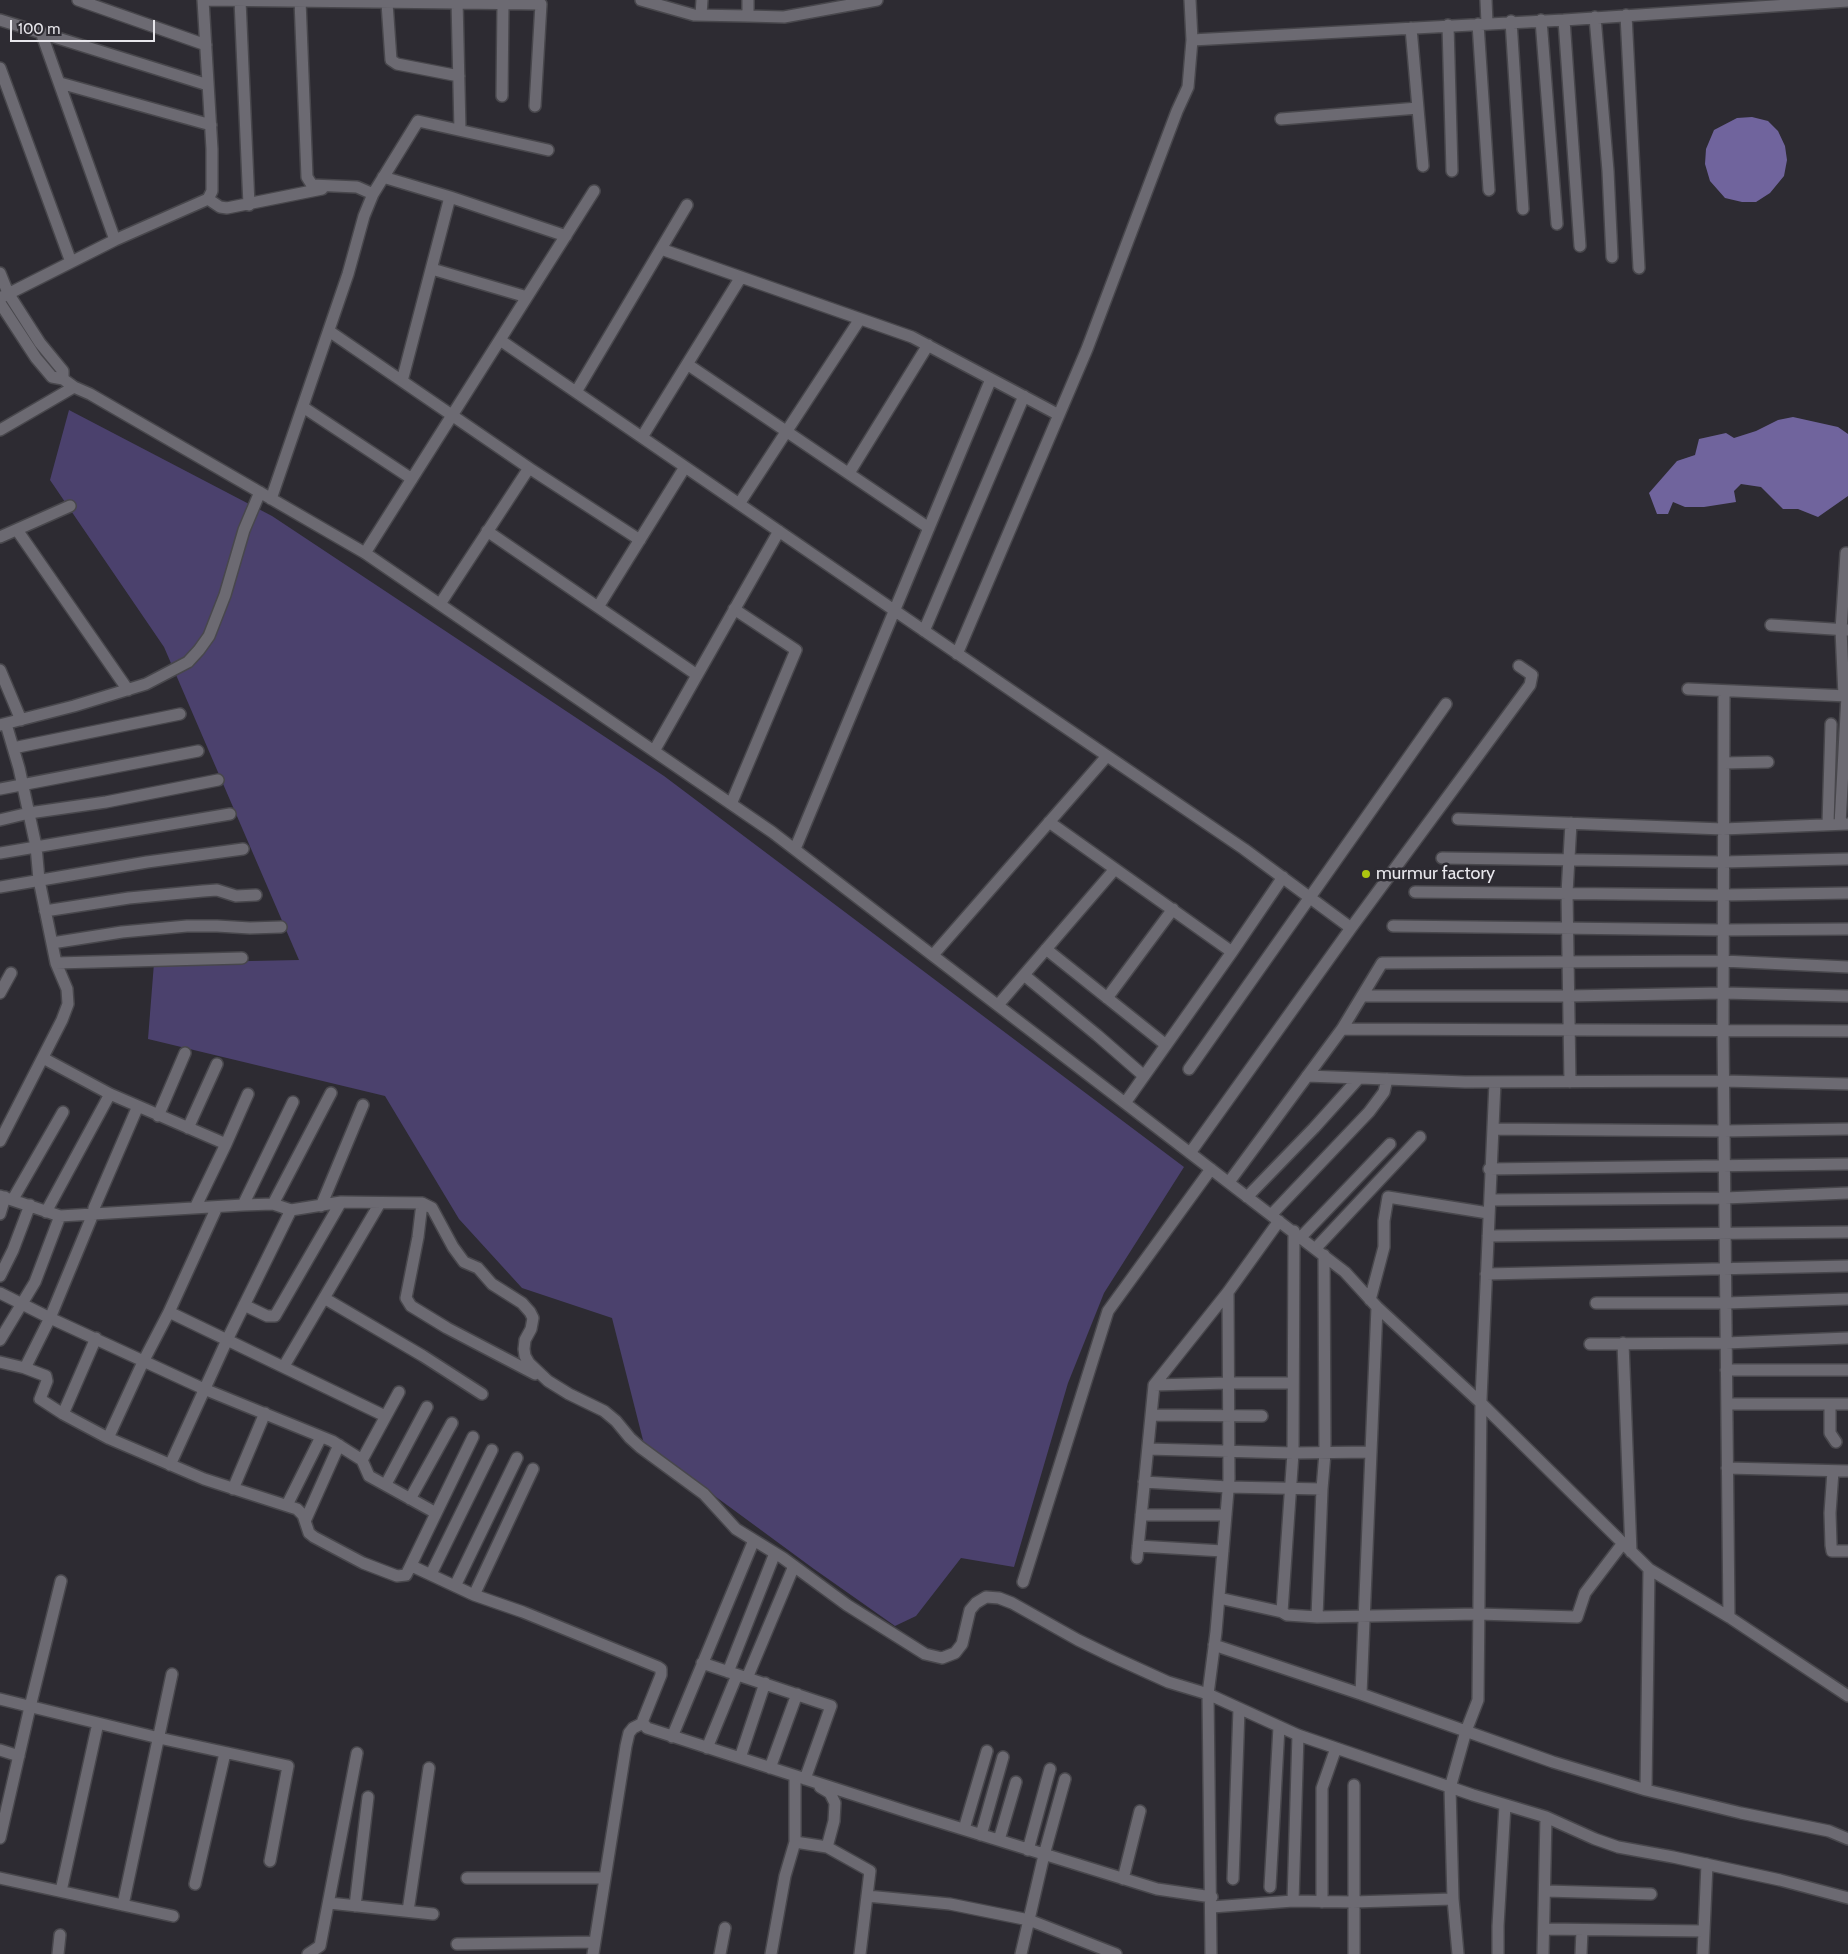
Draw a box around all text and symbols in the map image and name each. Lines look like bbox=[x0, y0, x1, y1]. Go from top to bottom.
scale bar bbox=[12, 10, 158, 42]
text: 100 m bbox=[18, 20, 60, 38]
place label: murmur factory bbox=[1376, 863, 1495, 885]
marker: murmur factory bbox=[1360, 868, 1372, 880]

